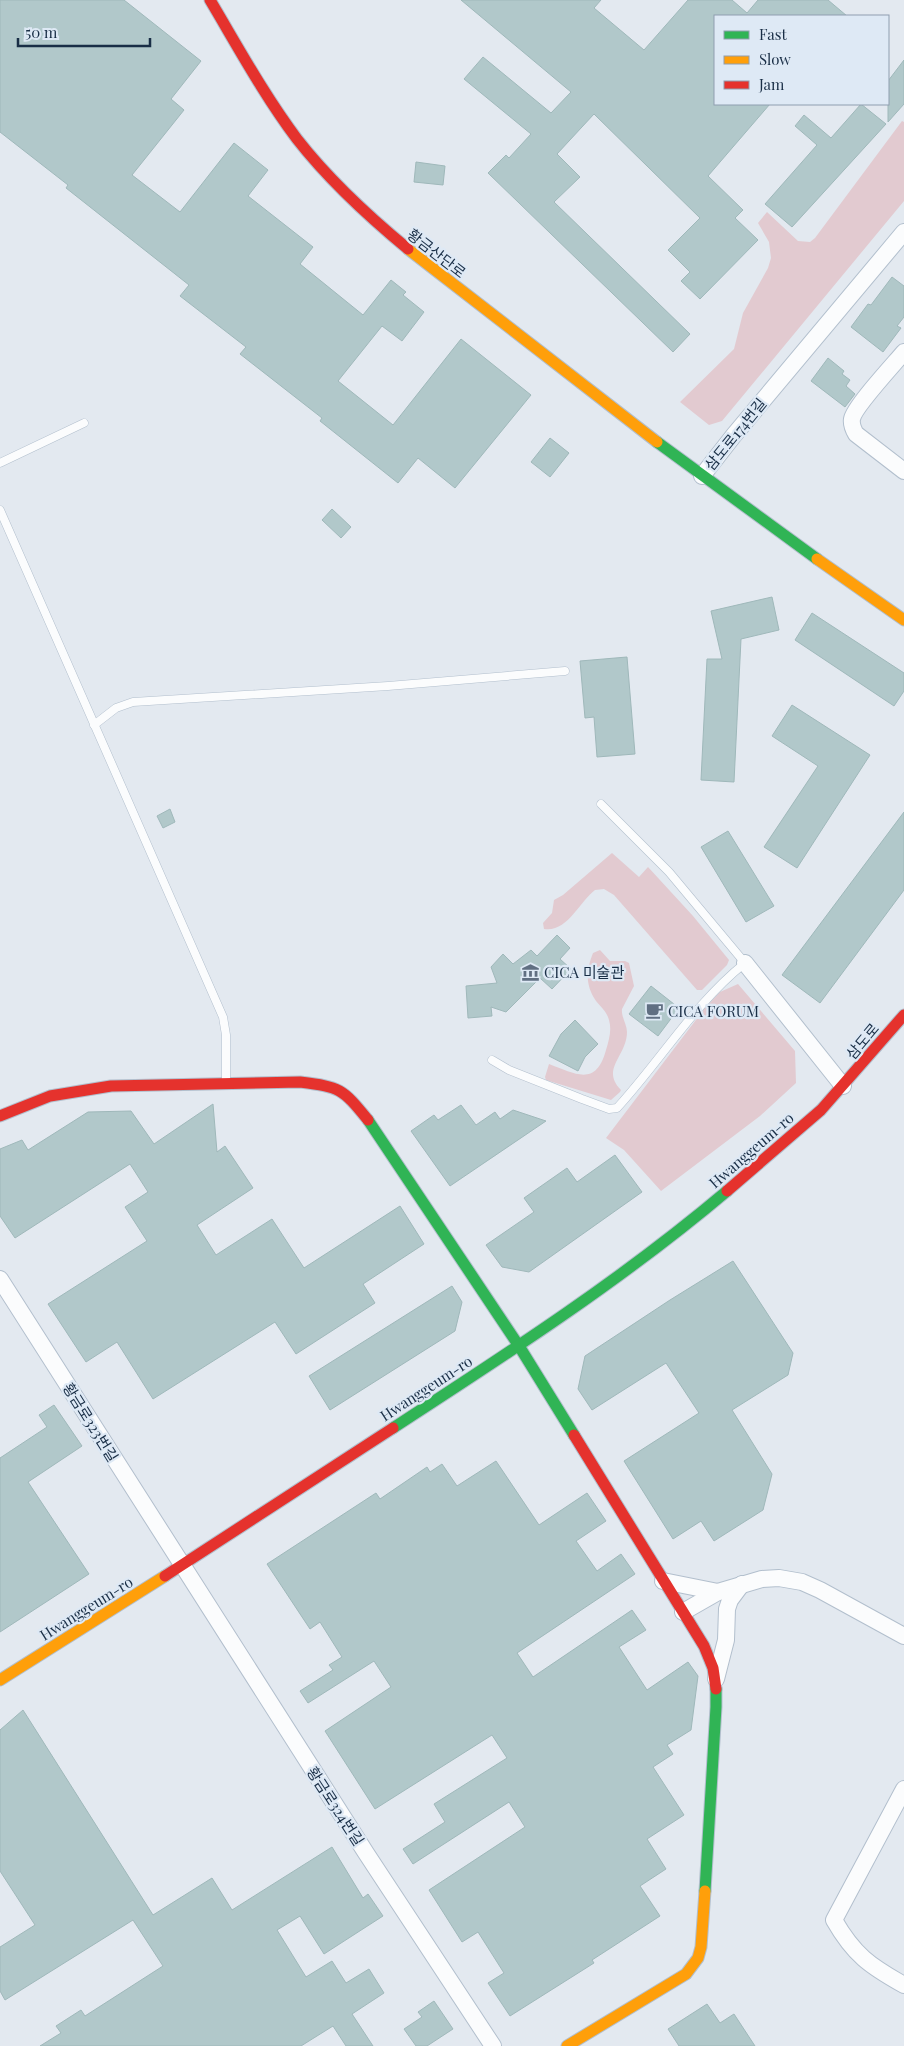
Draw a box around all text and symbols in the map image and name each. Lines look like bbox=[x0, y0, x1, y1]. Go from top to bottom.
scale bar bbox=[18, 15, 150, 47]
legend bbox=[714, 15, 889, 105]
text: 50 m bbox=[25, 22, 58, 42]
text: Fast bbox=[759, 24, 788, 44]
text: Slow bbox=[759, 49, 791, 69]
text: Jam bbox=[758, 74, 785, 94]
street label: 황금산단로 bbox=[404, 224, 470, 282]
street label: 삼도로174번길 bbox=[700, 394, 770, 474]
museum icon: CICA 미술관 bbox=[520, 962, 540, 982]
place label: CICA 미술관 bbox=[544, 962, 624, 982]
cafe icon: CICA FORUM bbox=[644, 1001, 664, 1021]
place label: CICA FORUM bbox=[668, 1001, 759, 1021]
street label: 삼도로 bbox=[841, 1019, 883, 1063]
street label: Hwanggeum-ro bbox=[704, 1108, 798, 1192]
street label: Hwanggeum-ro bbox=[376, 1351, 476, 1425]
street label: 황금로323번길 bbox=[59, 1379, 123, 1465]
street label: Hwanggeum-ro bbox=[36, 1571, 136, 1645]
street label: 황금로324번길 bbox=[303, 1763, 369, 1849]

